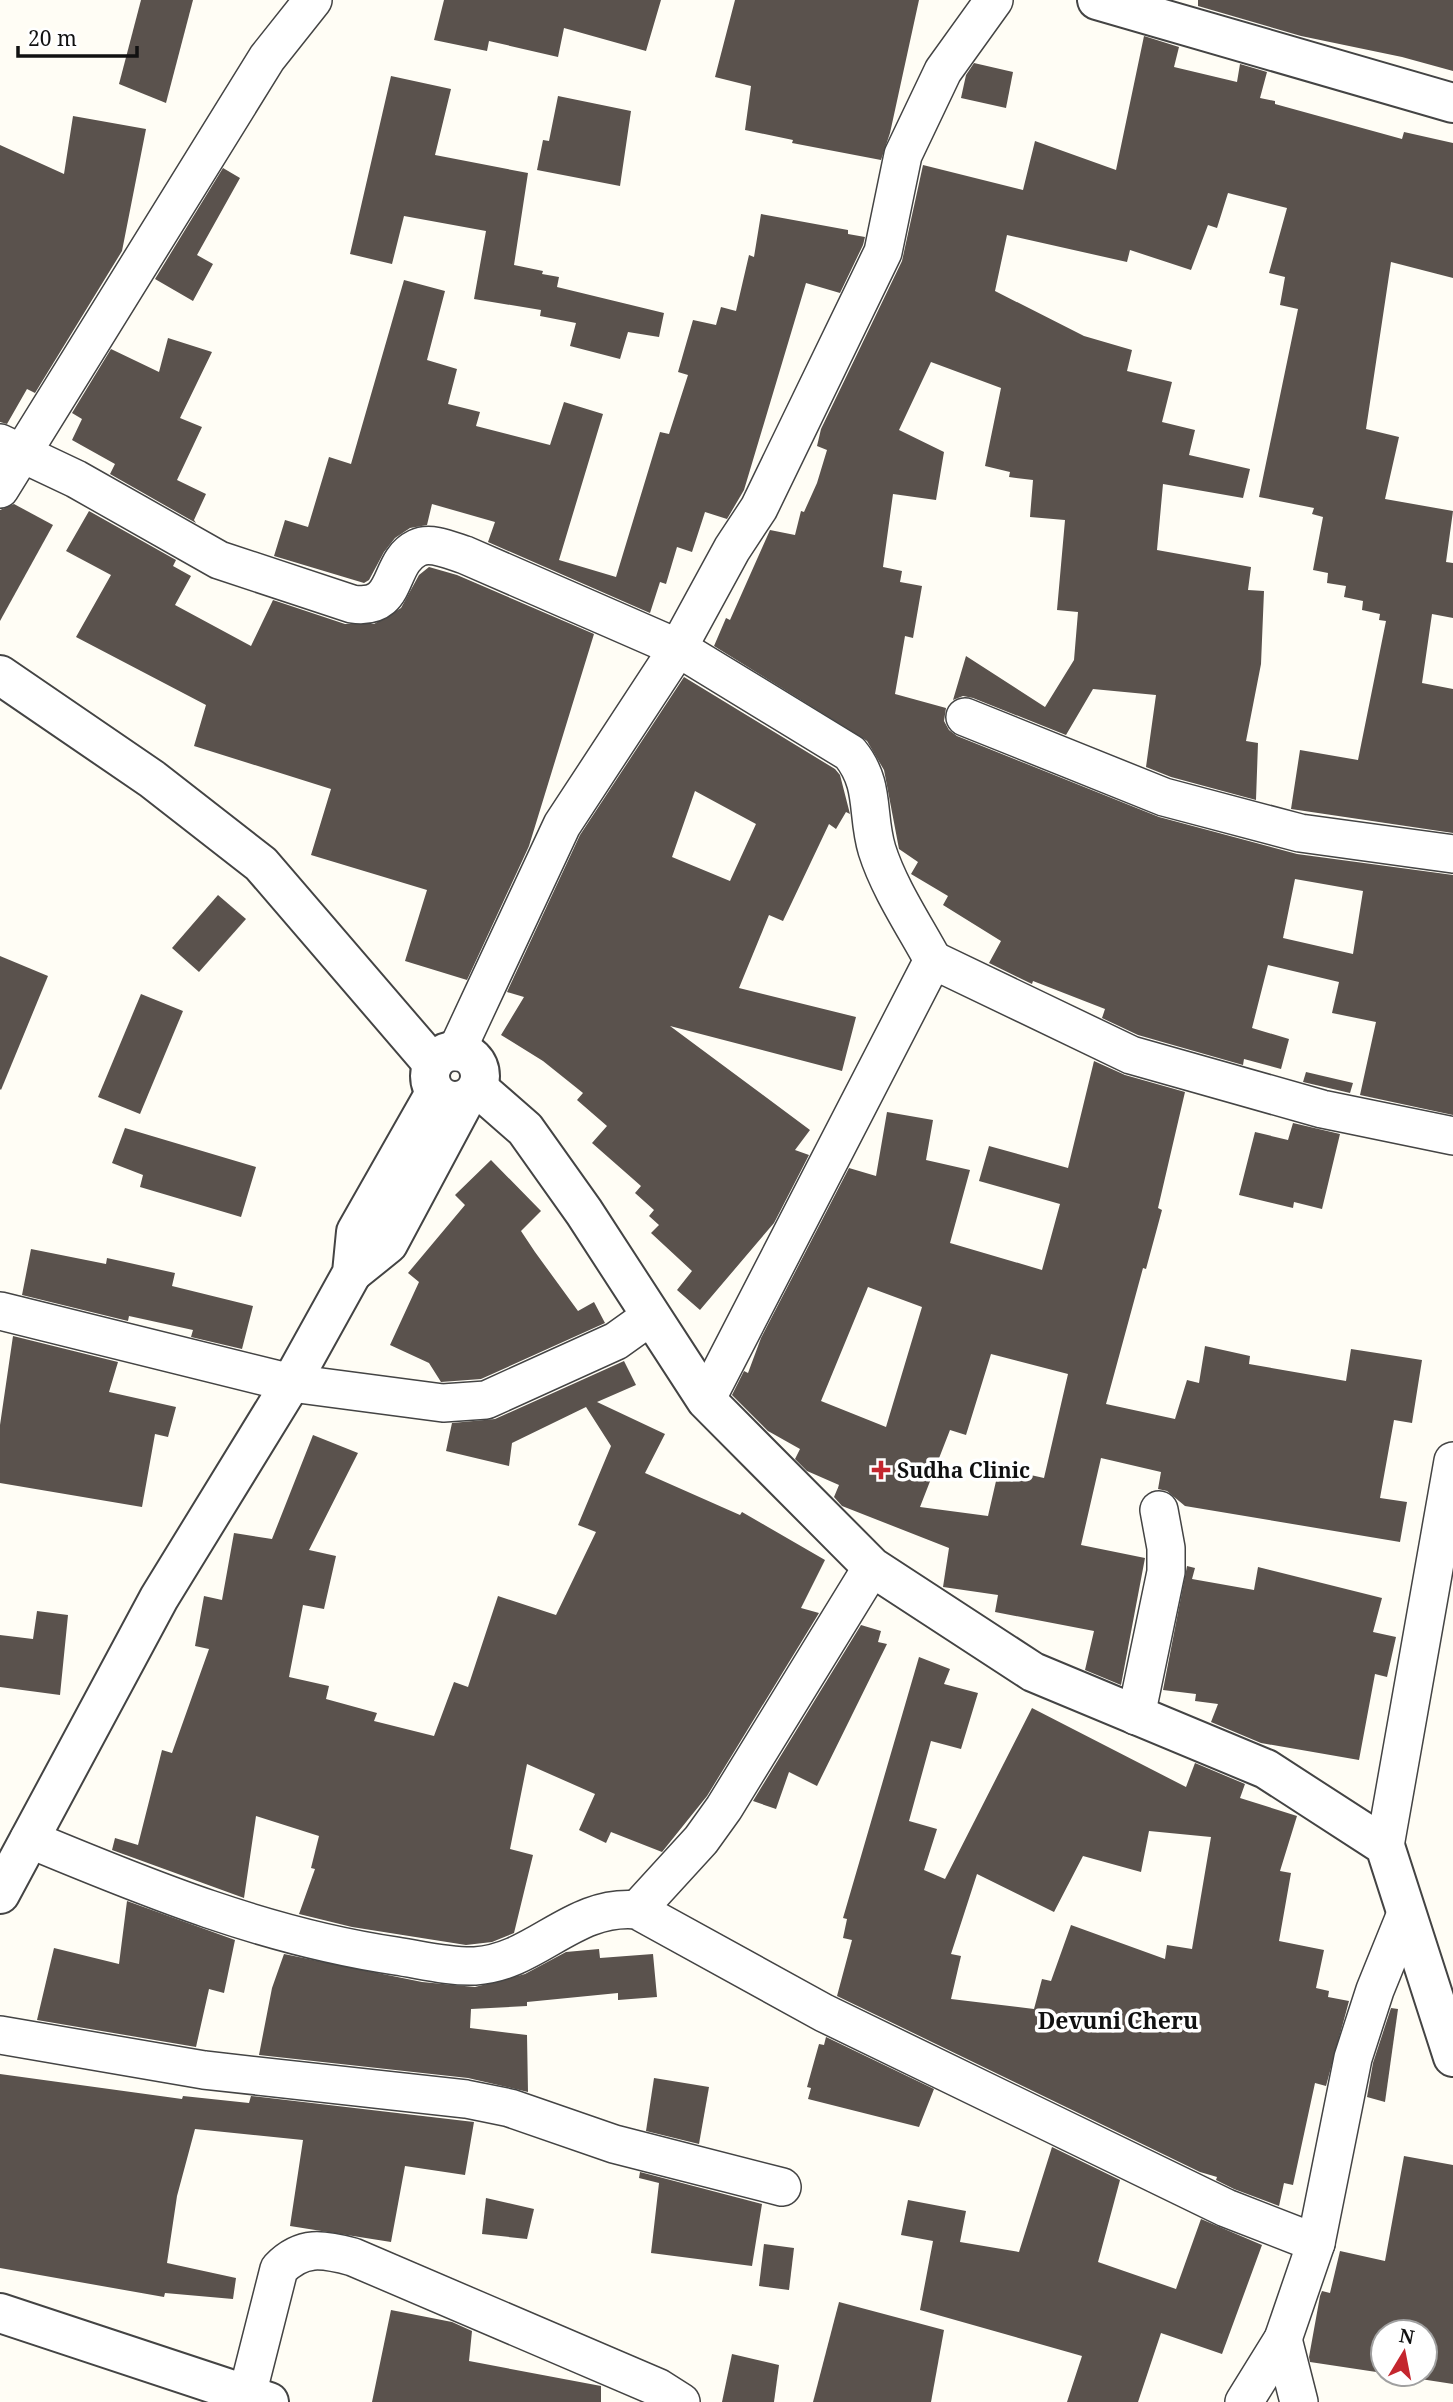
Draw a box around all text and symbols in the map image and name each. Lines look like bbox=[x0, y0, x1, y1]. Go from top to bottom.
scale bar bbox=[18, 14, 136, 58]
text: 20 m bbox=[28, 24, 77, 52]
place label: Sudha Clinic bbox=[897, 1456, 1030, 1484]
marker: Sudha Clinic bbox=[871, 1460, 891, 1480]
district label: Devuni Cheru bbox=[1038, 2004, 1198, 2036]
north arrow bbox=[1369, 2318, 1439, 2388]
text: N bbox=[1397, 2322, 1417, 2350]

